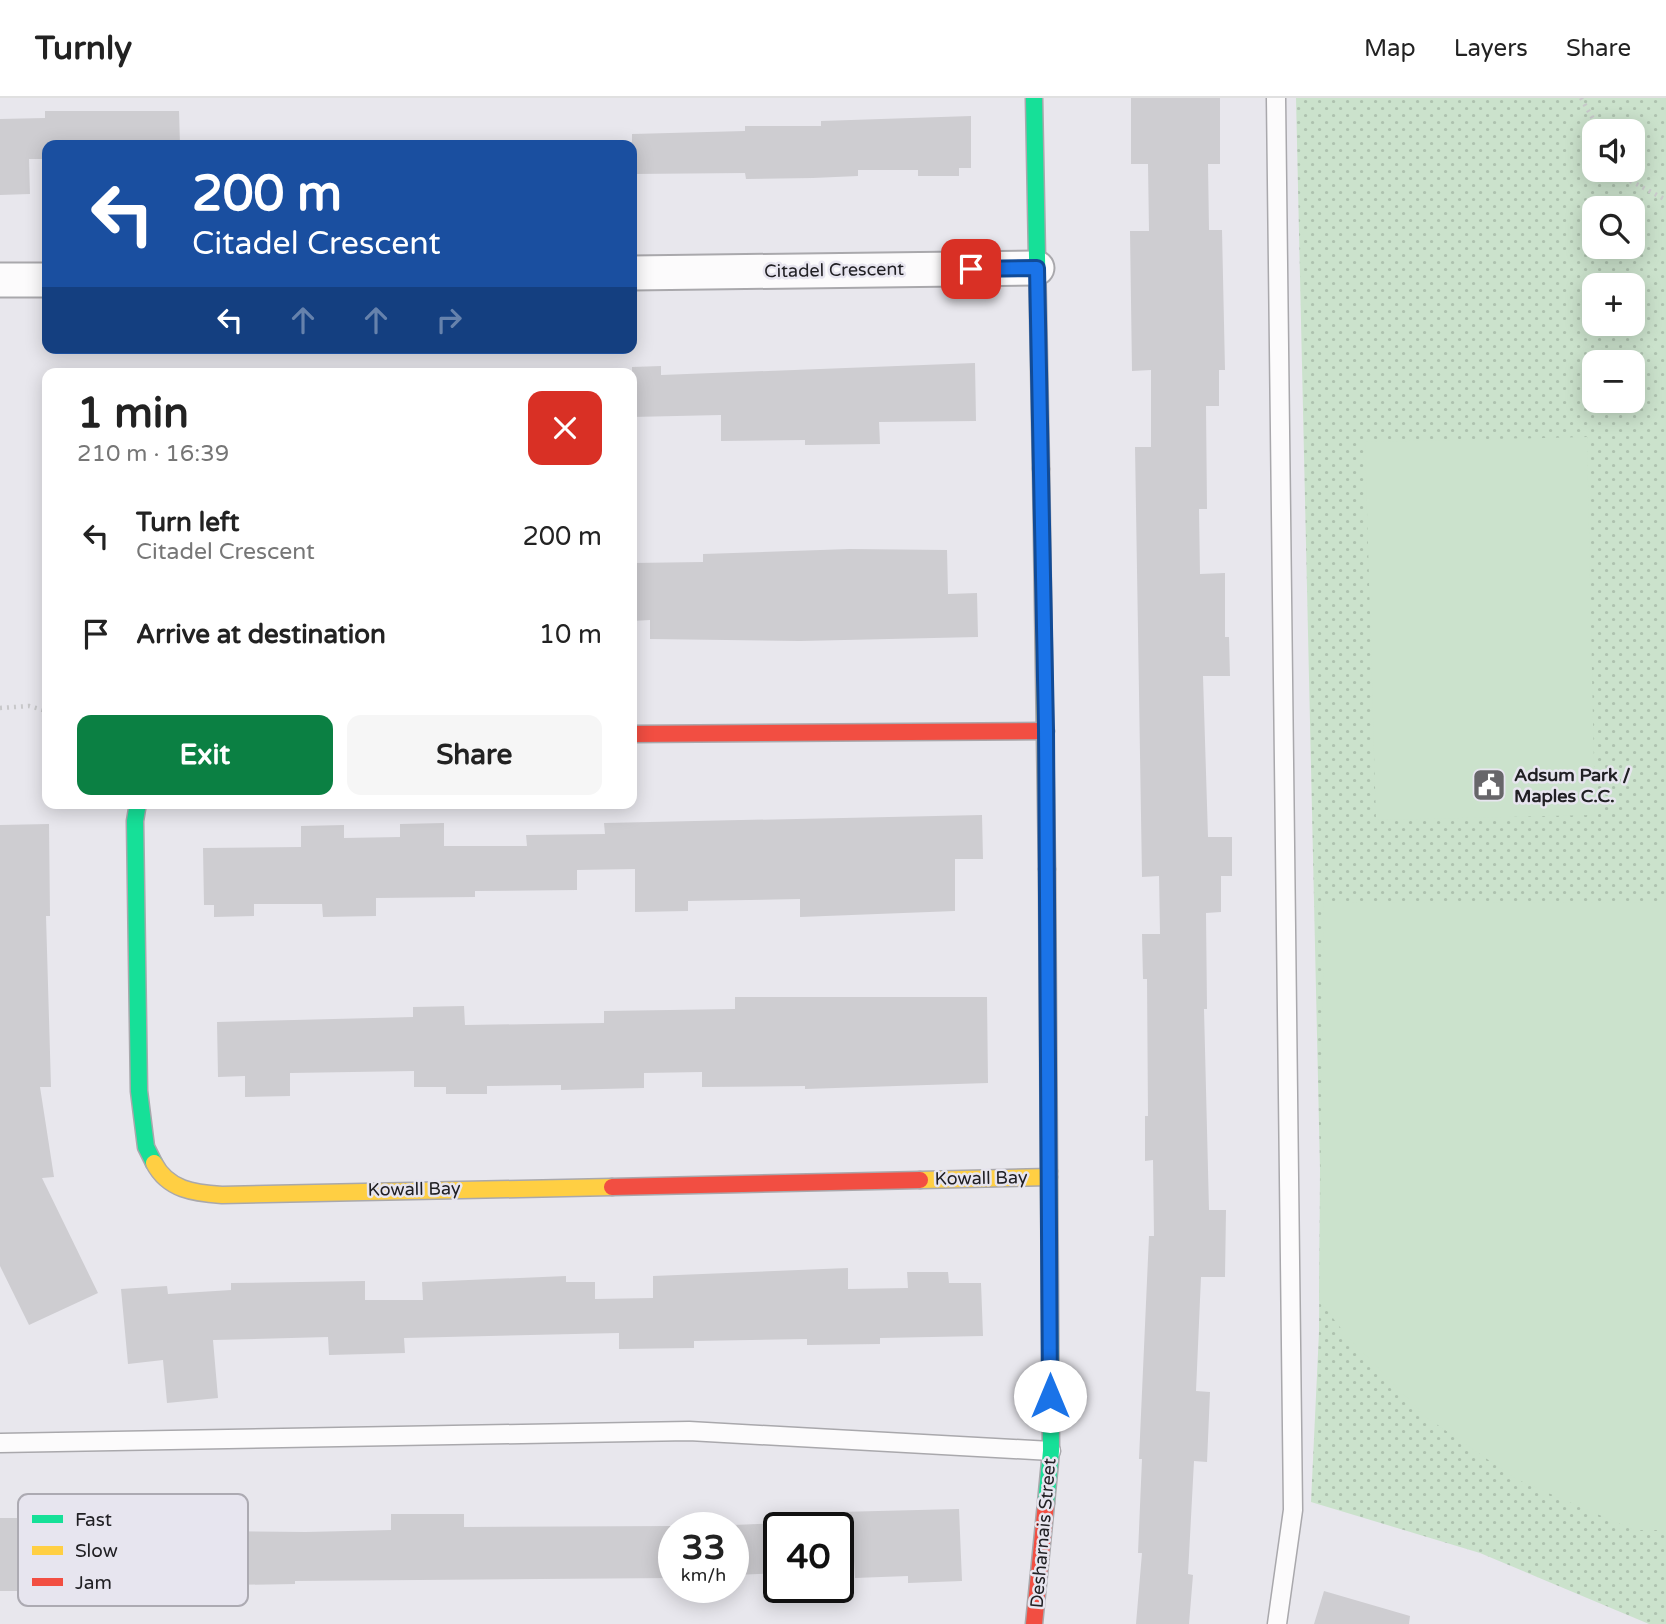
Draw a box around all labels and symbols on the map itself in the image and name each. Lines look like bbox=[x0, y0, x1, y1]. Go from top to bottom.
pin bbox=[941, 239, 1001, 299]
street label: Citadel Crescent bbox=[764, 258, 904, 282]
place label: Adsum Park / Maples C.C. bbox=[1514, 764, 1631, 807]
public building icon: Adsum Park / Maples C.C. bbox=[1470, 766, 1508, 804]
street label: Kowall Bay bbox=[934, 1166, 1028, 1190]
street label: Kowall Bay bbox=[367, 1177, 461, 1201]
position arrow bbox=[1013, 1359, 1087, 1433]
street label: Desharnais Street bbox=[1025, 1457, 1061, 1609]
legend bbox=[18, 1494, 248, 1606]
text: Fast bbox=[75, 1509, 112, 1531]
speed limit sign: 40 bbox=[763, 1512, 854, 1603]
text: Slow bbox=[75, 1540, 118, 1562]
text: Jam bbox=[75, 1572, 112, 1594]

